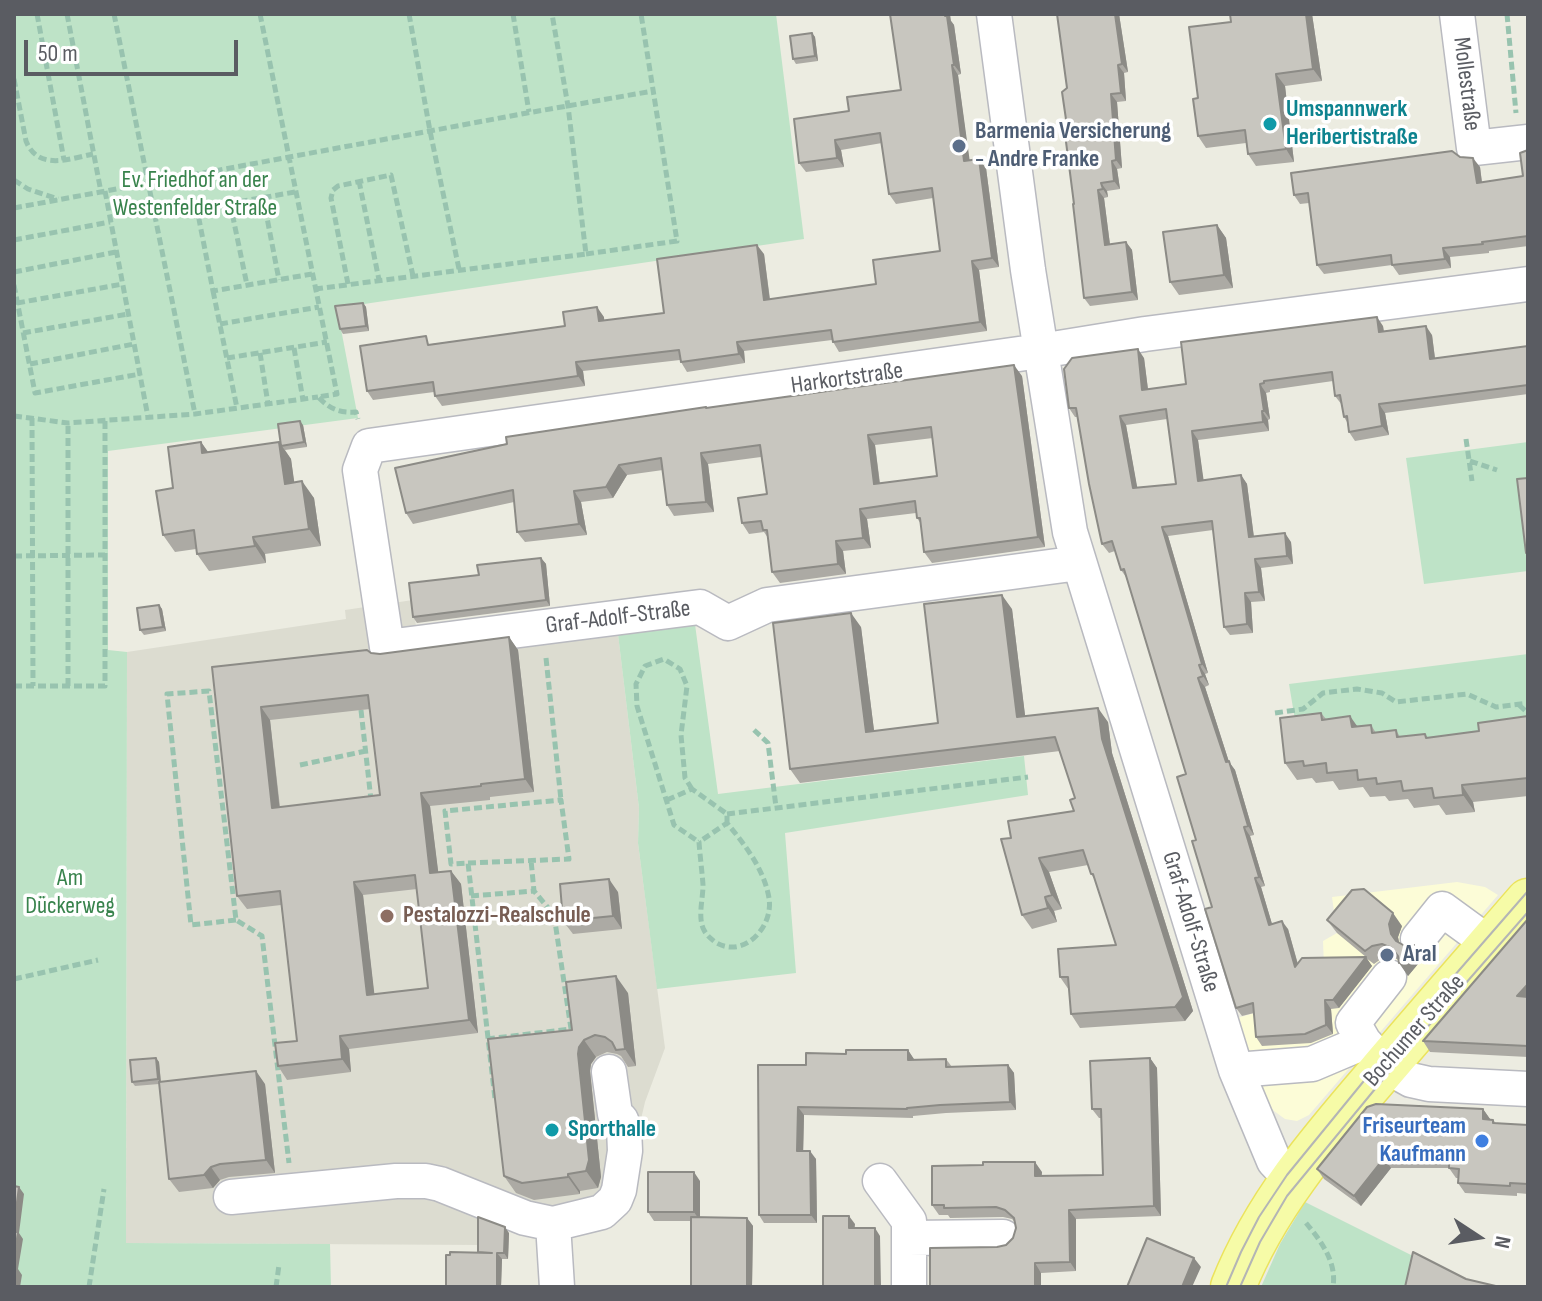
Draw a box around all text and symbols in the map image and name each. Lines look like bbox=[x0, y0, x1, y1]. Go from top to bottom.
scale bar bbox=[28, 24, 242, 74]
street label: Mollestraße bbox=[1446, 35, 1486, 133]
text: 50 m bbox=[38, 39, 78, 68]
place label: Umspannwerk Heribertistraße bbox=[1286, 96, 1418, 152]
marker: Umspannwerk Heribertistraße bbox=[1261, 115, 1279, 133]
place label: Barmenia Versicherung - Andre Franke bbox=[975, 118, 1171, 174]
marker: Barmenia Versicherung - Andre Franke bbox=[950, 137, 968, 155]
park label: Ev. Friedhof an der Westenfelder Straße bbox=[113, 167, 277, 223]
street label: Harkortstraße bbox=[789, 357, 905, 401]
street label: Graf-Adolf-Straße bbox=[544, 595, 692, 641]
street label: Graf-Adolf-Straße bbox=[1155, 848, 1225, 996]
park label: Am Dückerweg bbox=[25, 865, 115, 921]
place label: Pestalozzi-Realschule bbox=[403, 902, 591, 930]
marker: Pestalozzi-Realschule bbox=[378, 907, 396, 925]
place label: Aral bbox=[1403, 941, 1437, 969]
marker: Aral bbox=[1378, 946, 1396, 964]
street label: Bochumer Straße bbox=[1358, 969, 1472, 1093]
place label: Friseurteam Kaufmann bbox=[1362, 1113, 1466, 1169]
place label: Sporthalle bbox=[568, 1116, 656, 1144]
marker: Sporthalle bbox=[543, 1121, 561, 1139]
marker: Friseurteam Kaufmann bbox=[1473, 1132, 1491, 1150]
north arrow bbox=[1438, 1197, 1518, 1277]
text: N bbox=[1488, 1234, 1516, 1251]

